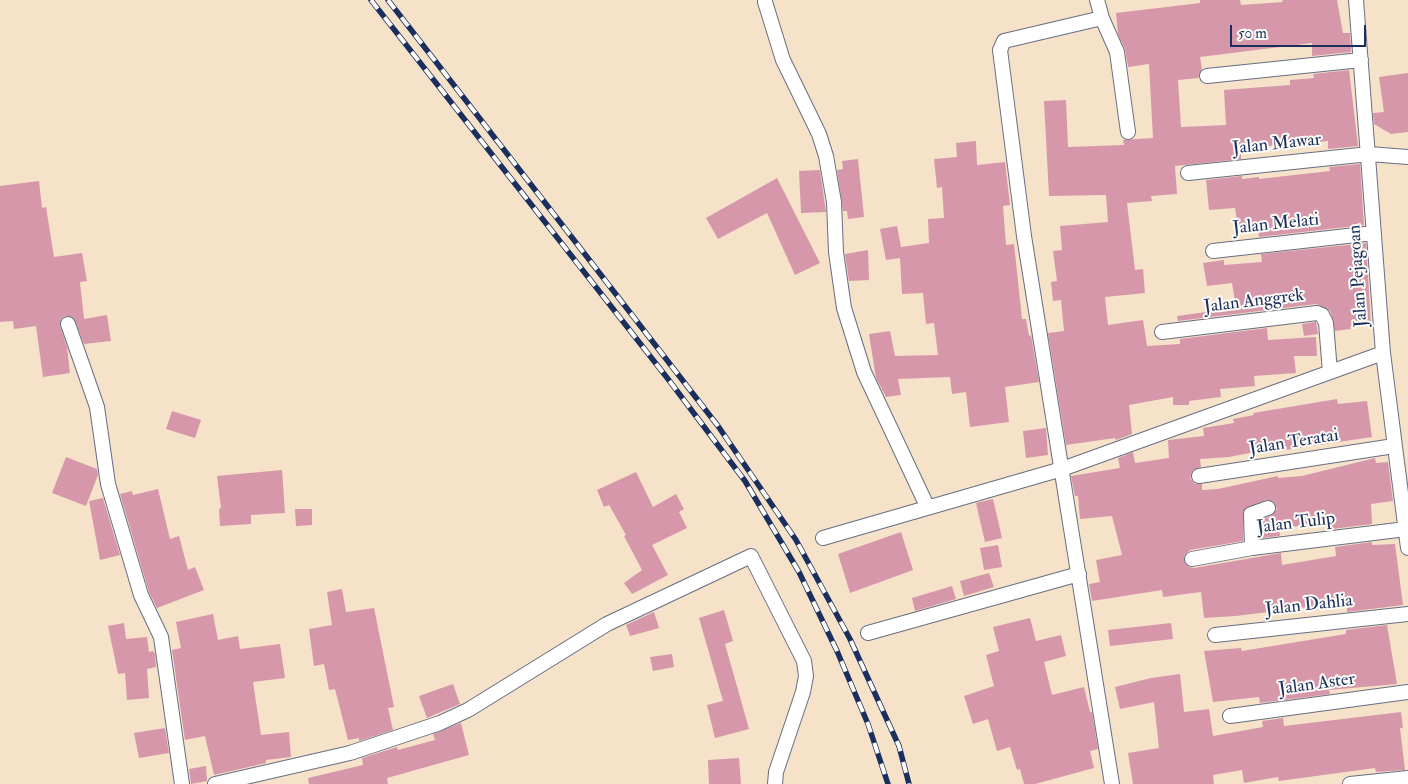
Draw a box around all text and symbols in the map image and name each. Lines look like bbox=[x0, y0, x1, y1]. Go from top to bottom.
scale bar bbox=[1233, 15, 1369, 47]
text: 50 m bbox=[1238, 24, 1267, 43]
street label: Jalan Mawar bbox=[1232, 130, 1322, 160]
street label: Jalan Melati bbox=[1232, 210, 1320, 240]
street label: Jalan Pejagoan bbox=[1345, 224, 1373, 328]
street label: Jalan Anggrek bbox=[1203, 285, 1305, 319]
street label: Jalan Teratai bbox=[1248, 425, 1340, 461]
street label: Jalan Tulip bbox=[1256, 508, 1336, 540]
street label: Jalan Dahlia bbox=[1264, 591, 1354, 621]
street label: Jalan Aster bbox=[1277, 669, 1357, 701]

